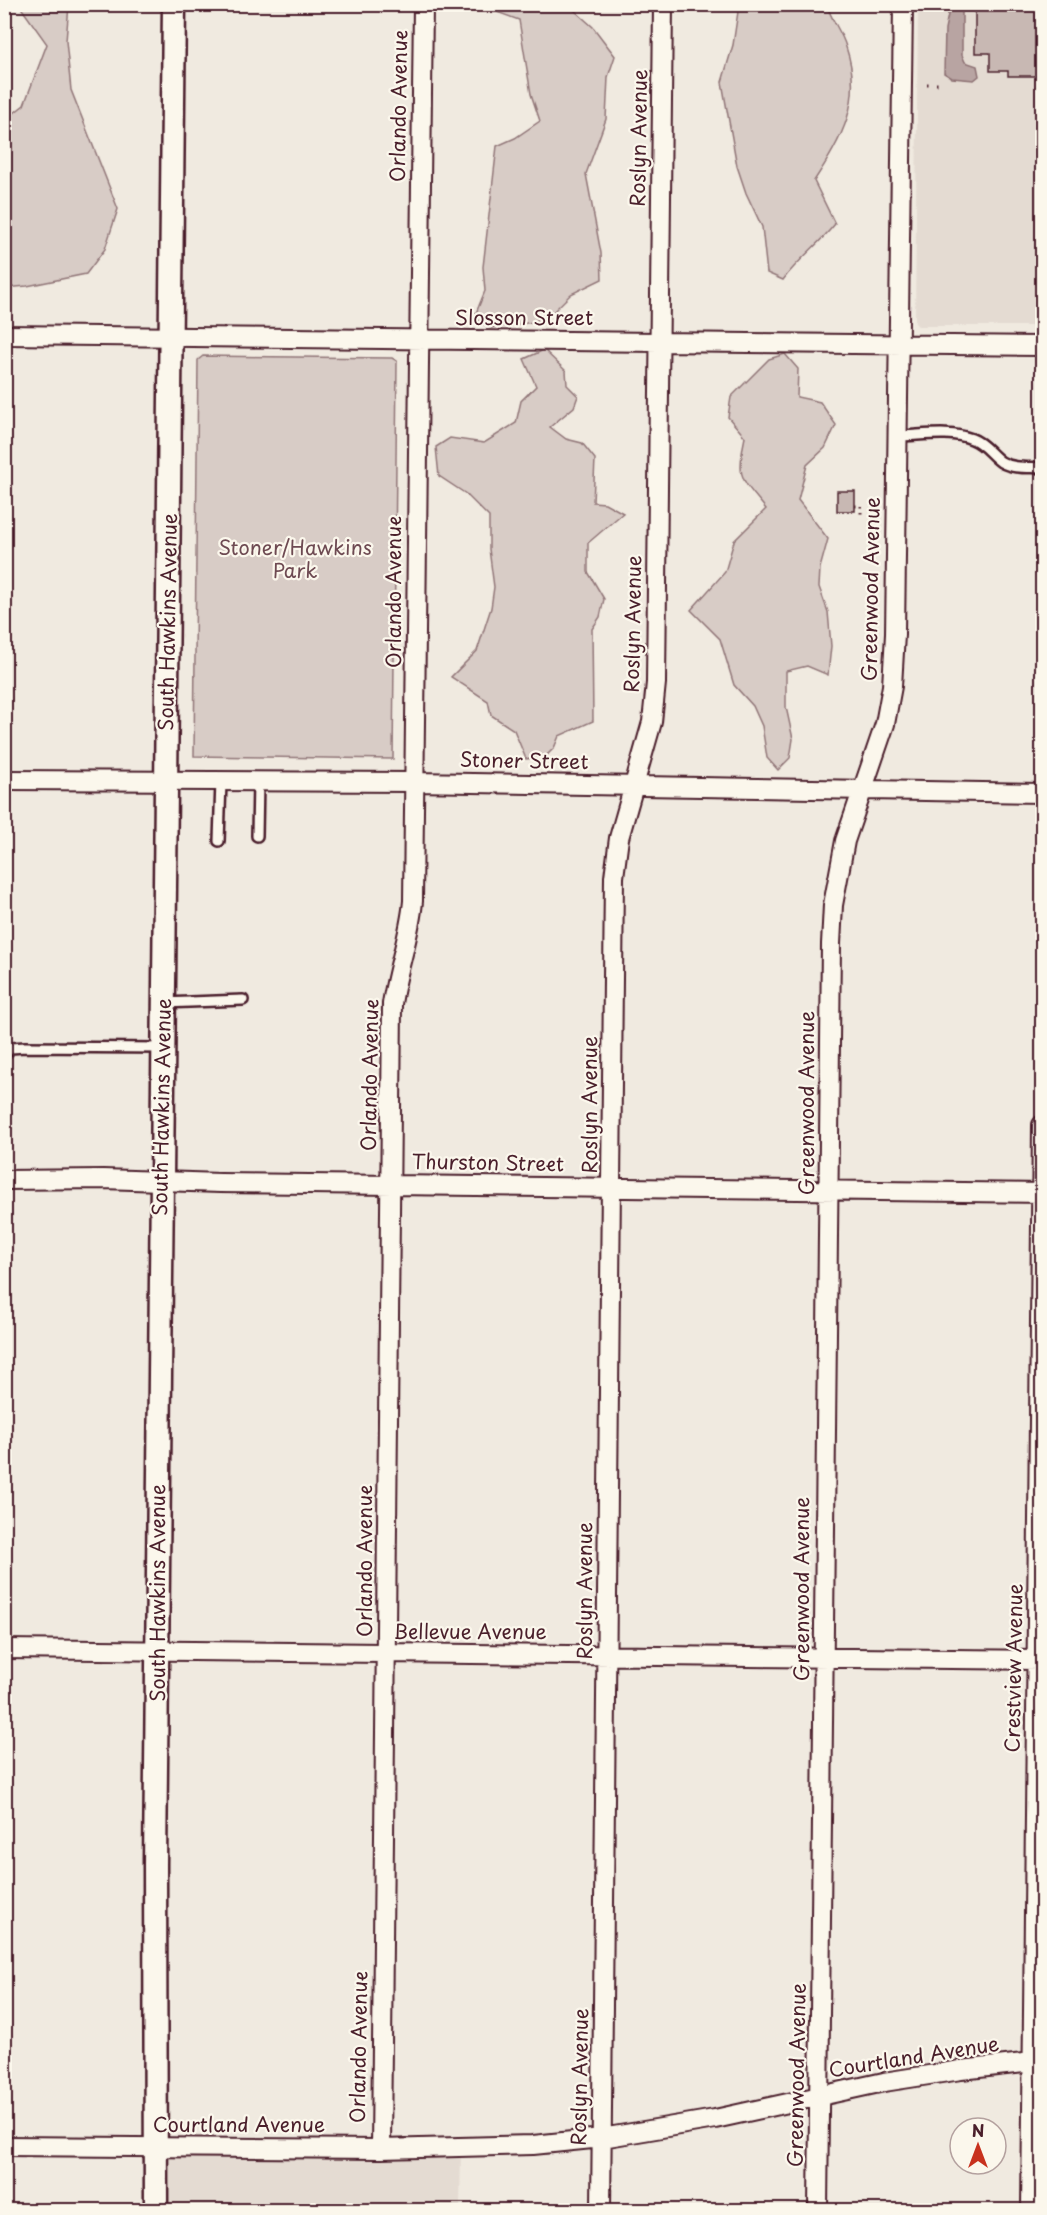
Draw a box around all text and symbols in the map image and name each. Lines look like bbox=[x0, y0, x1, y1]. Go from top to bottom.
street label: Orlando Avenue bbox=[382, 30, 414, 182]
street label: Roslyn Avenue bbox=[622, 69, 654, 207]
street label: Slosson Street bbox=[455, 302, 593, 332]
street label: Greenwood Avenue bbox=[853, 496, 887, 681]
street label: South Hawkins Avenue bbox=[150, 513, 184, 731]
street label: Orlando Avenue bbox=[378, 516, 408, 668]
park label: Stoner/Hawkins Park bbox=[218, 532, 372, 585]
street label: Roslyn Avenue bbox=[616, 555, 648, 693]
street label: Stoner Street bbox=[459, 744, 589, 776]
street label: South Hawkins Avenue bbox=[144, 998, 178, 1216]
street label: Orlando Avenue bbox=[353, 999, 385, 1151]
street label: Greenwood Avenue bbox=[791, 1011, 821, 1195]
street label: Roslyn Avenue bbox=[574, 1036, 604, 1174]
street label: Thurston Street bbox=[412, 1146, 564, 1178]
street label: South Hawkins Avenue bbox=[142, 1484, 172, 1702]
street label: Orlando Avenue bbox=[349, 1485, 379, 1637]
street label: Greenwood Avenue bbox=[786, 1497, 816, 1681]
street label: Roslyn Avenue bbox=[569, 1522, 599, 1660]
street label: Crestview Avenue bbox=[997, 1583, 1029, 1753]
street label: Bellevue Avenue bbox=[393, 1616, 547, 1646]
street label: Orlando Avenue bbox=[342, 1971, 374, 2123]
street label: Greenwood Avenue bbox=[779, 1982, 813, 2167]
street label: Roslyn Avenue bbox=[563, 2008, 595, 2146]
street label: Courtland Avenue bbox=[826, 2028, 1001, 2084]
street label: Courtland Avenue bbox=[153, 2109, 325, 2139]
north arrow bbox=[948, 2116, 1008, 2176]
text: N bbox=[972, 2118, 984, 2142]

